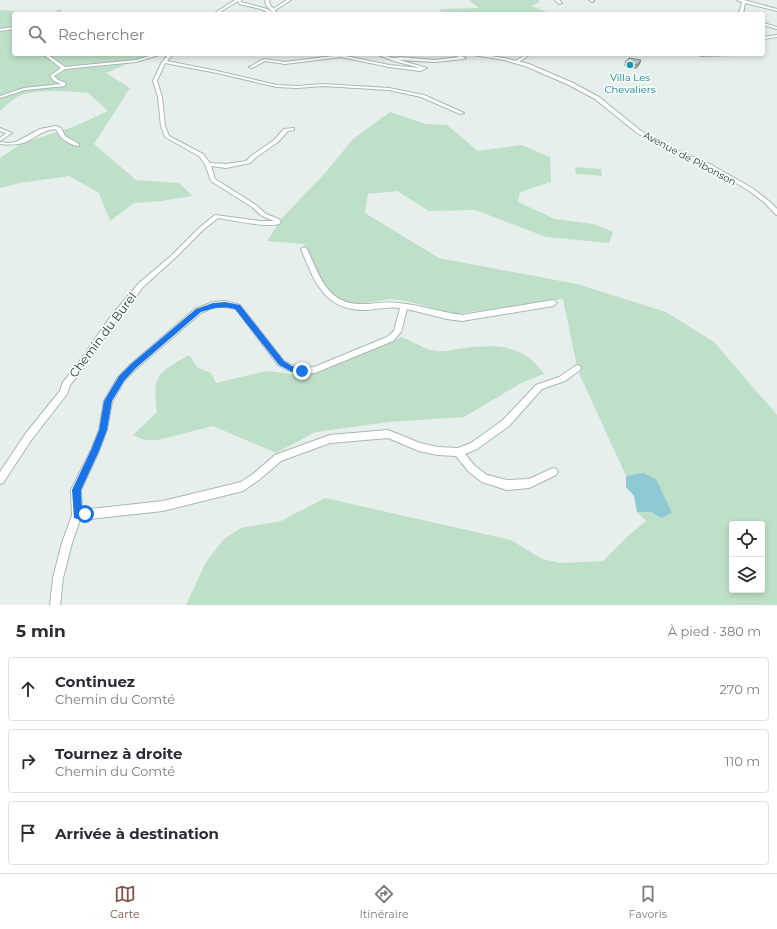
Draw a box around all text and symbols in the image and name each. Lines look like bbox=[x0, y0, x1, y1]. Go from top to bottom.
search box bbox=[12, 12, 765, 56]
icon: search bbox=[26, 23, 48, 45]
text: Rechercher bbox=[58, 25, 145, 44]
marker: Villa Les Chevaliers bbox=[625, 60, 635, 70]
place label: Villa Les Chevaliers bbox=[604, 71, 656, 96]
street label: Avenue de Pibonson bbox=[641, 128, 738, 188]
street label: Chemin du Burel bbox=[66, 289, 139, 380]
route end bbox=[293, 362, 311, 380]
route start bbox=[76, 505, 94, 523]
map controls bbox=[729, 521, 765, 593]
button: locate bbox=[729, 521, 765, 557]
button: layers bbox=[729, 557, 765, 593]
text: 5 min bbox=[16, 621, 66, 641]
text: À pied · 380 m bbox=[668, 623, 761, 639]
text: Continuez bbox=[55, 672, 135, 691]
icon: ahead bbox=[17, 678, 39, 700]
text: 270 m bbox=[719, 681, 760, 697]
text: Chemin du Comté bbox=[55, 691, 175, 707]
text: Tournez à droite bbox=[55, 744, 183, 763]
icon: right bbox=[17, 750, 39, 772]
text: 110 m bbox=[725, 753, 760, 769]
text: Chemin du Comté bbox=[55, 763, 175, 779]
icon: arrive bbox=[17, 822, 39, 844]
text: Arrivée à destination bbox=[55, 824, 219, 843]
tab: Carte bbox=[110, 883, 140, 921]
tab: Itinéraire bbox=[360, 883, 409, 921]
tab: Favoris bbox=[629, 883, 667, 921]

